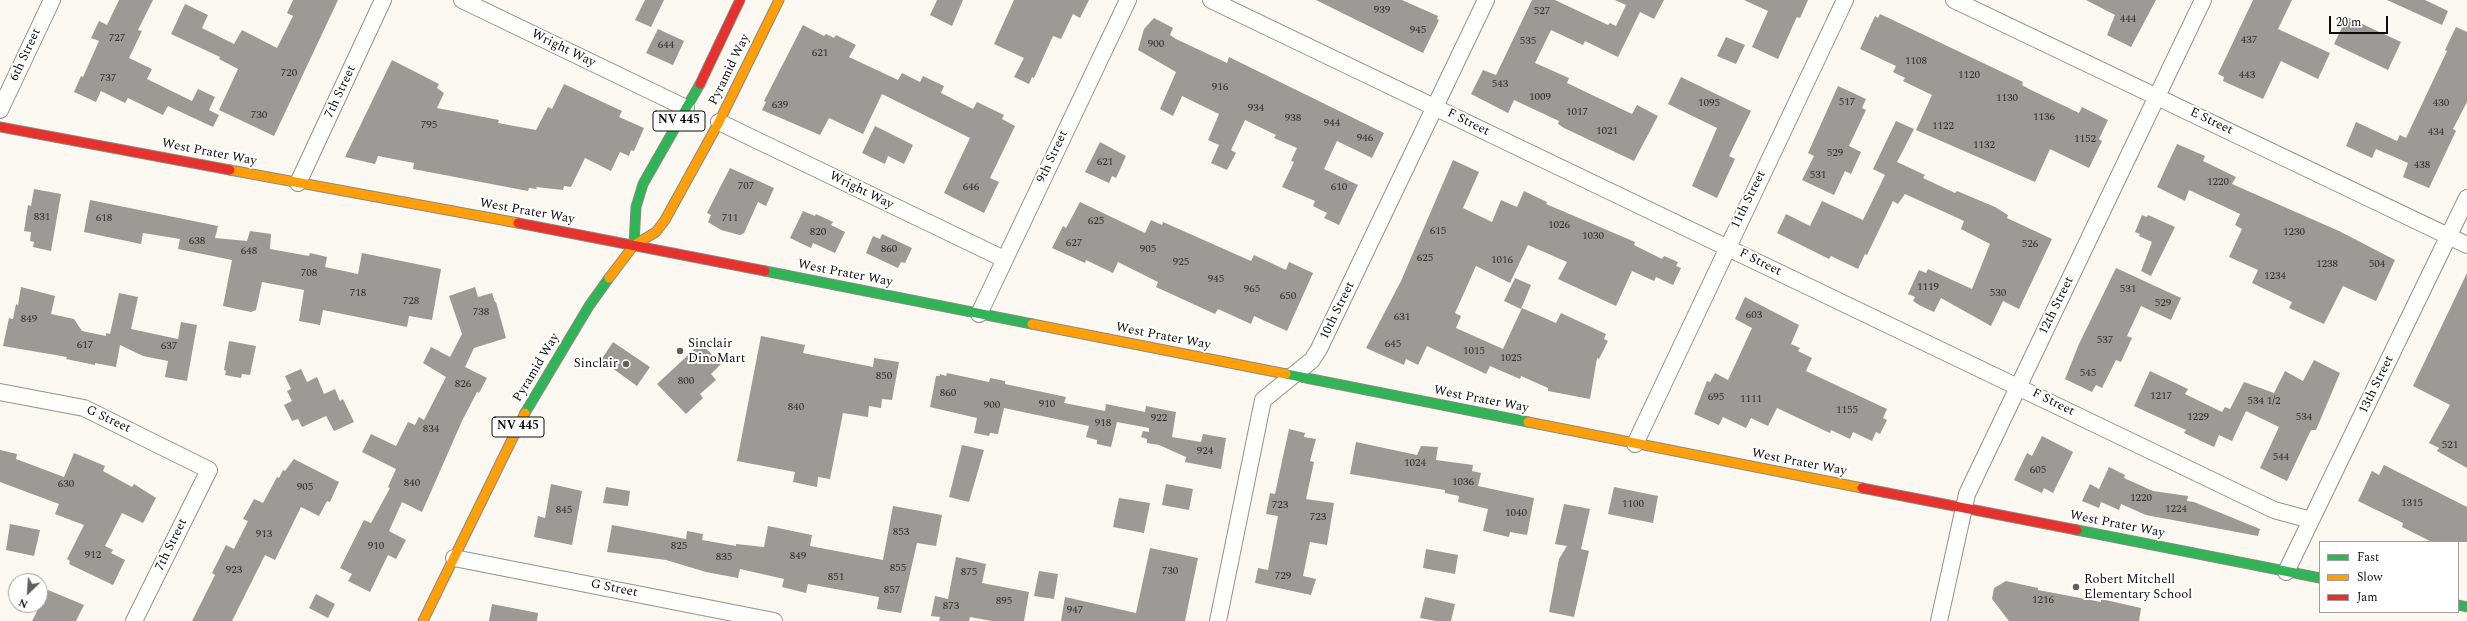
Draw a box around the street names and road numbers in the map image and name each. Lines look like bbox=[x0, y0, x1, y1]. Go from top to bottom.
street label: 6th Street bbox=[7, 26, 45, 84]
street label: Wright Way bbox=[528, 27, 598, 71]
street label: Pyramid Way bbox=[706, 32, 754, 108]
street label: 7th Street bbox=[322, 63, 360, 121]
street label: E Street bbox=[2187, 105, 2235, 139]
street label: F Street bbox=[1444, 106, 1492, 140]
road number: NV 445 bbox=[653, 111, 705, 131]
street label: 9th Street bbox=[1034, 128, 1072, 186]
street label: West Prater Way bbox=[160, 136, 258, 170]
street label: 11th Street bbox=[1728, 168, 1770, 232]
street label: Wright Way bbox=[826, 169, 896, 213]
street label: West Prater Way bbox=[478, 196, 576, 228]
street label: F Street bbox=[1736, 246, 1784, 280]
street label: West Prater Way bbox=[796, 257, 894, 291]
street label: 12th Street bbox=[2036, 274, 2078, 338]
street label: 10th Street bbox=[1317, 279, 1359, 343]
street label: West Prater Way bbox=[1114, 320, 1212, 354]
street label: Pyramid Way bbox=[510, 331, 564, 405]
street label: 13th Street bbox=[2356, 353, 2398, 417]
street label: West Prater Way bbox=[1432, 383, 1530, 417]
street label: F Street bbox=[2029, 386, 2077, 420]
street label: G Street bbox=[83, 403, 133, 437]
road number: NV 445 bbox=[492, 417, 544, 437]
street label: West Prater Way bbox=[1750, 446, 1848, 480]
street label: West Prater Way bbox=[2068, 508, 2166, 542]
street label: 7th Street bbox=[153, 516, 191, 574]
street label: G Street bbox=[589, 577, 639, 601]

